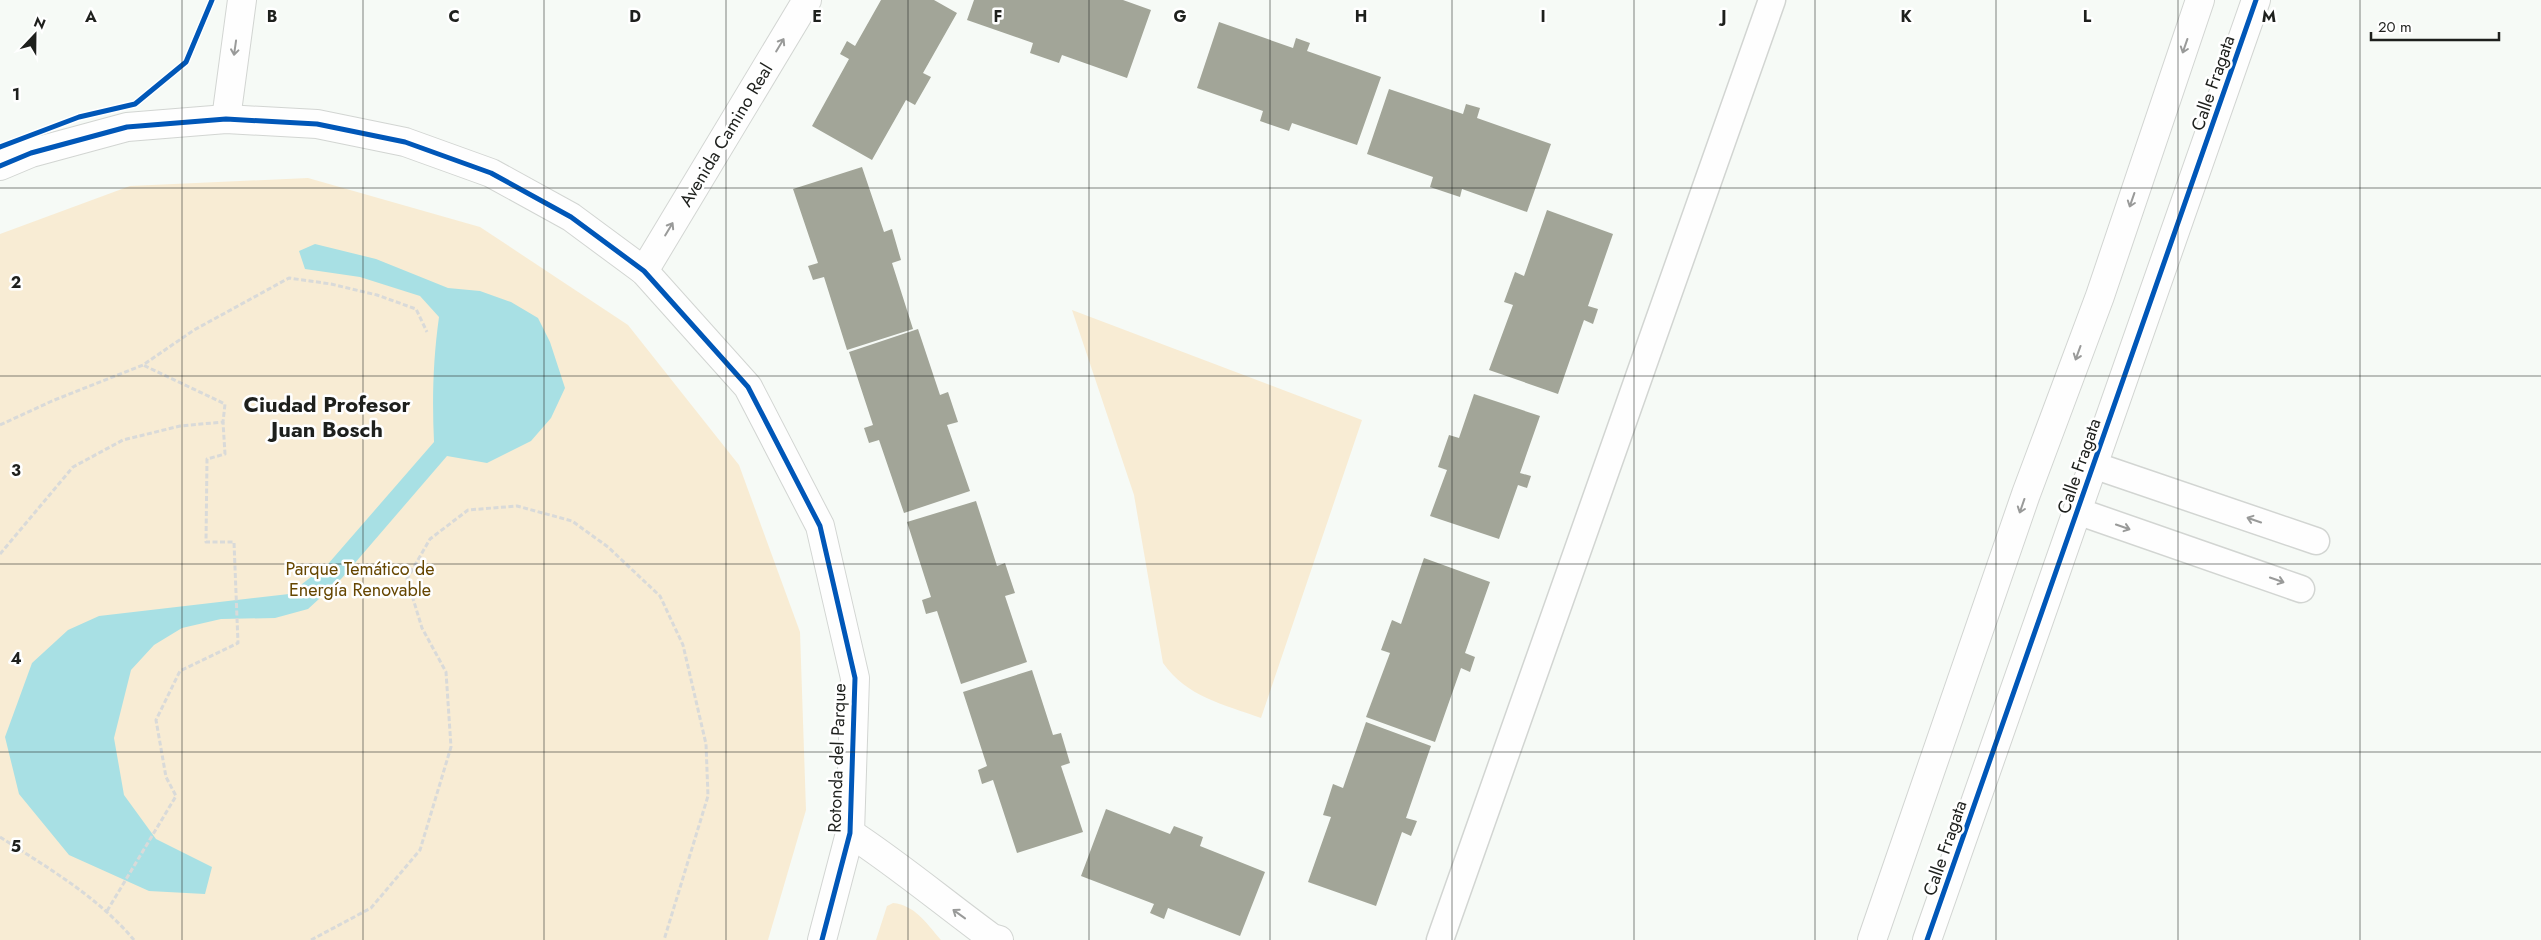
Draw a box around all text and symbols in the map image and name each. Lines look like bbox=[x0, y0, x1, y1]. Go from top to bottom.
text: A bbox=[84, 5, 97, 28]
text: B bbox=[267, 5, 277, 28]
text: C bbox=[448, 5, 460, 28]
text: D bbox=[629, 5, 641, 28]
text: E bbox=[812, 5, 822, 28]
text: F bbox=[994, 5, 1002, 28]
text: G bbox=[1173, 5, 1187, 28]
text: H bbox=[1355, 5, 1367, 28]
text: I bbox=[1540, 5, 1546, 28]
text: J bbox=[1718, 5, 1727, 28]
text: K bbox=[1900, 5, 1912, 28]
text: L bbox=[2083, 5, 2092, 28]
text: M bbox=[2262, 5, 2276, 28]
north arrow bbox=[10, 10, 60, 60]
scale bar bbox=[2371, 10, 2498, 42]
text: N bbox=[31, 12, 49, 34]
text: 20 m bbox=[2378, 16, 2412, 38]
street label: Calle Fragata bbox=[2185, 32, 2241, 134]
one-way arrow bbox=[776, 38, 786, 52]
one-way arrow bbox=[2179, 38, 2189, 54]
one-way arrow bbox=[230, 40, 240, 56]
street label: Avenida Camino Real bbox=[673, 58, 779, 212]
text: 1 bbox=[12, 83, 20, 106]
one-way arrow bbox=[2127, 192, 2136, 207]
one-way arrow bbox=[665, 223, 675, 237]
text: 2 bbox=[11, 271, 21, 294]
one-way arrow bbox=[2073, 345, 2082, 360]
district label: Ciudad Profesor Juan Bosch bbox=[244, 388, 410, 445]
street label: Calle Fragata bbox=[2051, 415, 2107, 517]
text: 3 bbox=[11, 459, 21, 482]
one-way arrow bbox=[2017, 497, 2026, 513]
one-way arrow bbox=[2246, 515, 2262, 524]
one-way arrow bbox=[2115, 523, 2131, 532]
park label: Parque Temático de Energía Renovable bbox=[285, 556, 435, 603]
one-way arrow bbox=[2269, 576, 2284, 585]
text: 4 bbox=[10, 647, 22, 670]
street label: Rotonda del Parque bbox=[821, 683, 853, 833]
street label: Calle Fragata bbox=[1917, 797, 1973, 899]
text: 5 bbox=[11, 835, 21, 858]
one-way arrow bbox=[953, 908, 966, 919]

